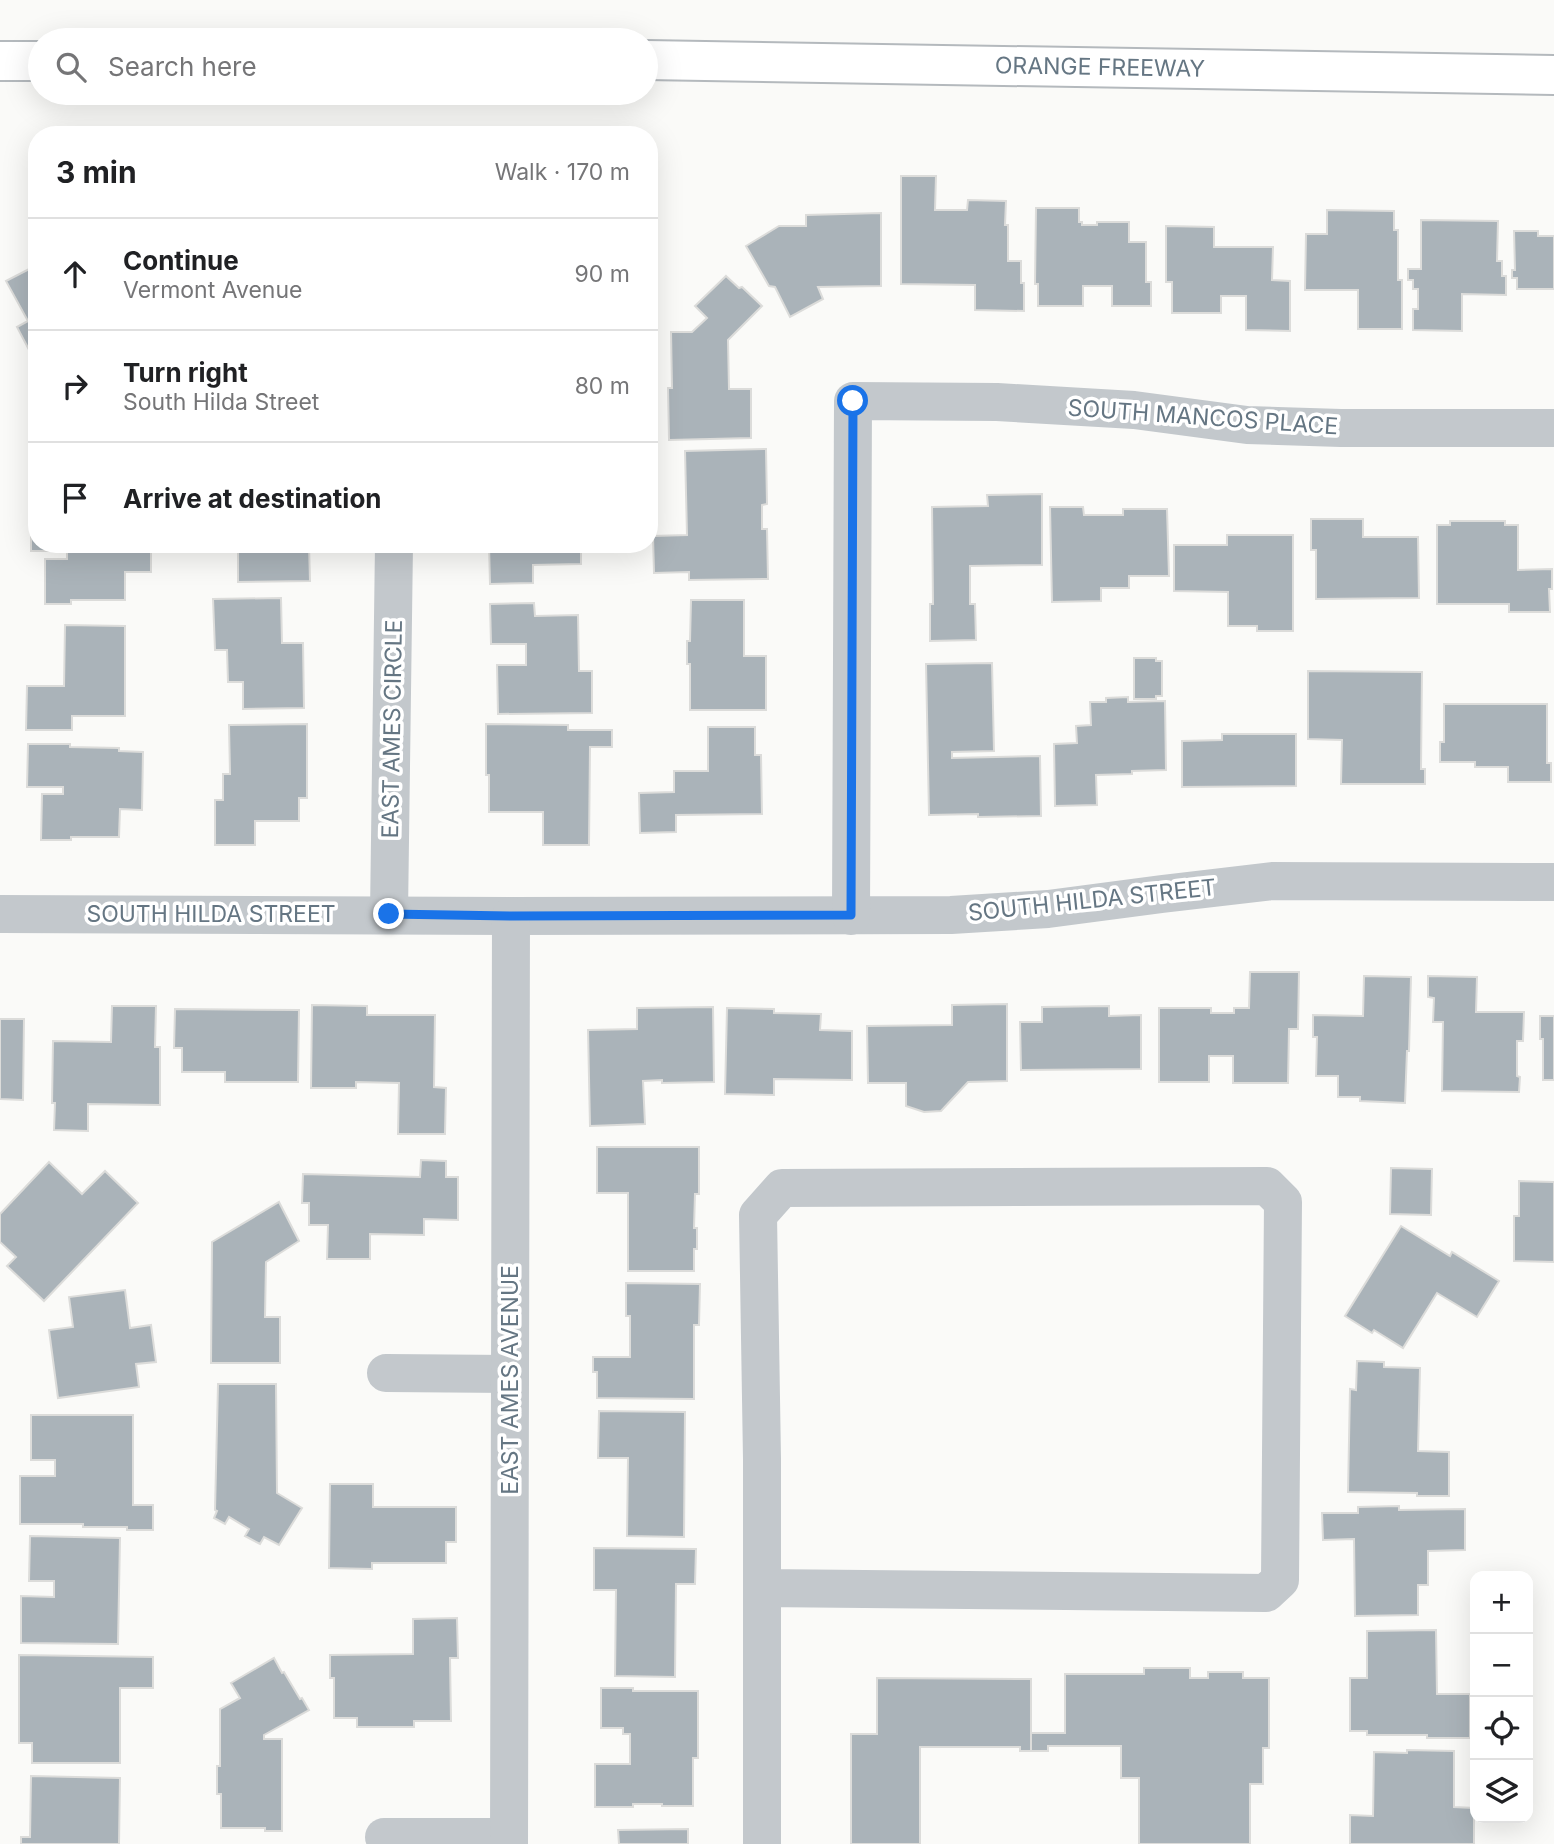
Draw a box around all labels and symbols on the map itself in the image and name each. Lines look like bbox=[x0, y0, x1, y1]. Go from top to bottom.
street label: ORANGE FREEWAY bbox=[995, 51, 1206, 83]
route start bbox=[837, 385, 868, 416]
street label: SOUTH MANCOS PLACE bbox=[1067, 394, 1339, 440]
street label: EAST AMES CIRCLE bbox=[376, 619, 408, 839]
street label: SOUTH HILDA STREET bbox=[967, 873, 1217, 927]
route end bbox=[373, 898, 404, 929]
street label: SOUTH HILDA STREET bbox=[86, 900, 336, 928]
street label: EAST AMES AVENUE bbox=[496, 1265, 524, 1495]

